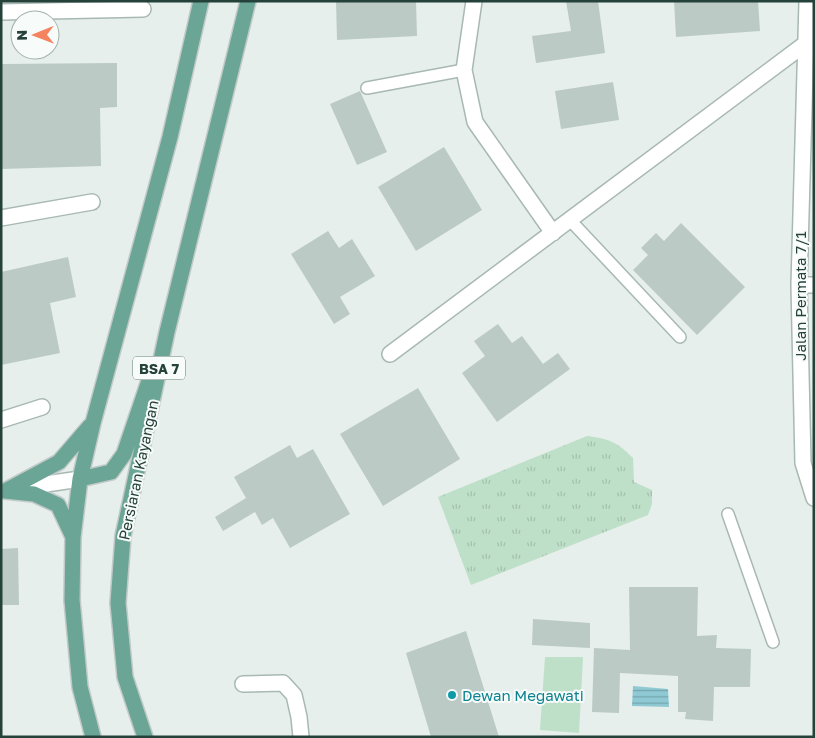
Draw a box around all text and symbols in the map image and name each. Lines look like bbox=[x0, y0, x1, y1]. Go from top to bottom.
north arrow bbox=[10, 10, 60, 60]
text: N bbox=[13, 30, 30, 41]
street label: Jalan Permata 7/1 bbox=[791, 231, 809, 361]
road number: BSA 7 bbox=[133, 356, 185, 379]
street label: Persiaran Kayangan bbox=[114, 398, 162, 542]
place label: Dewan Megawati bbox=[462, 686, 584, 704]
marker: Dewan Megawati bbox=[446, 689, 458, 701]

